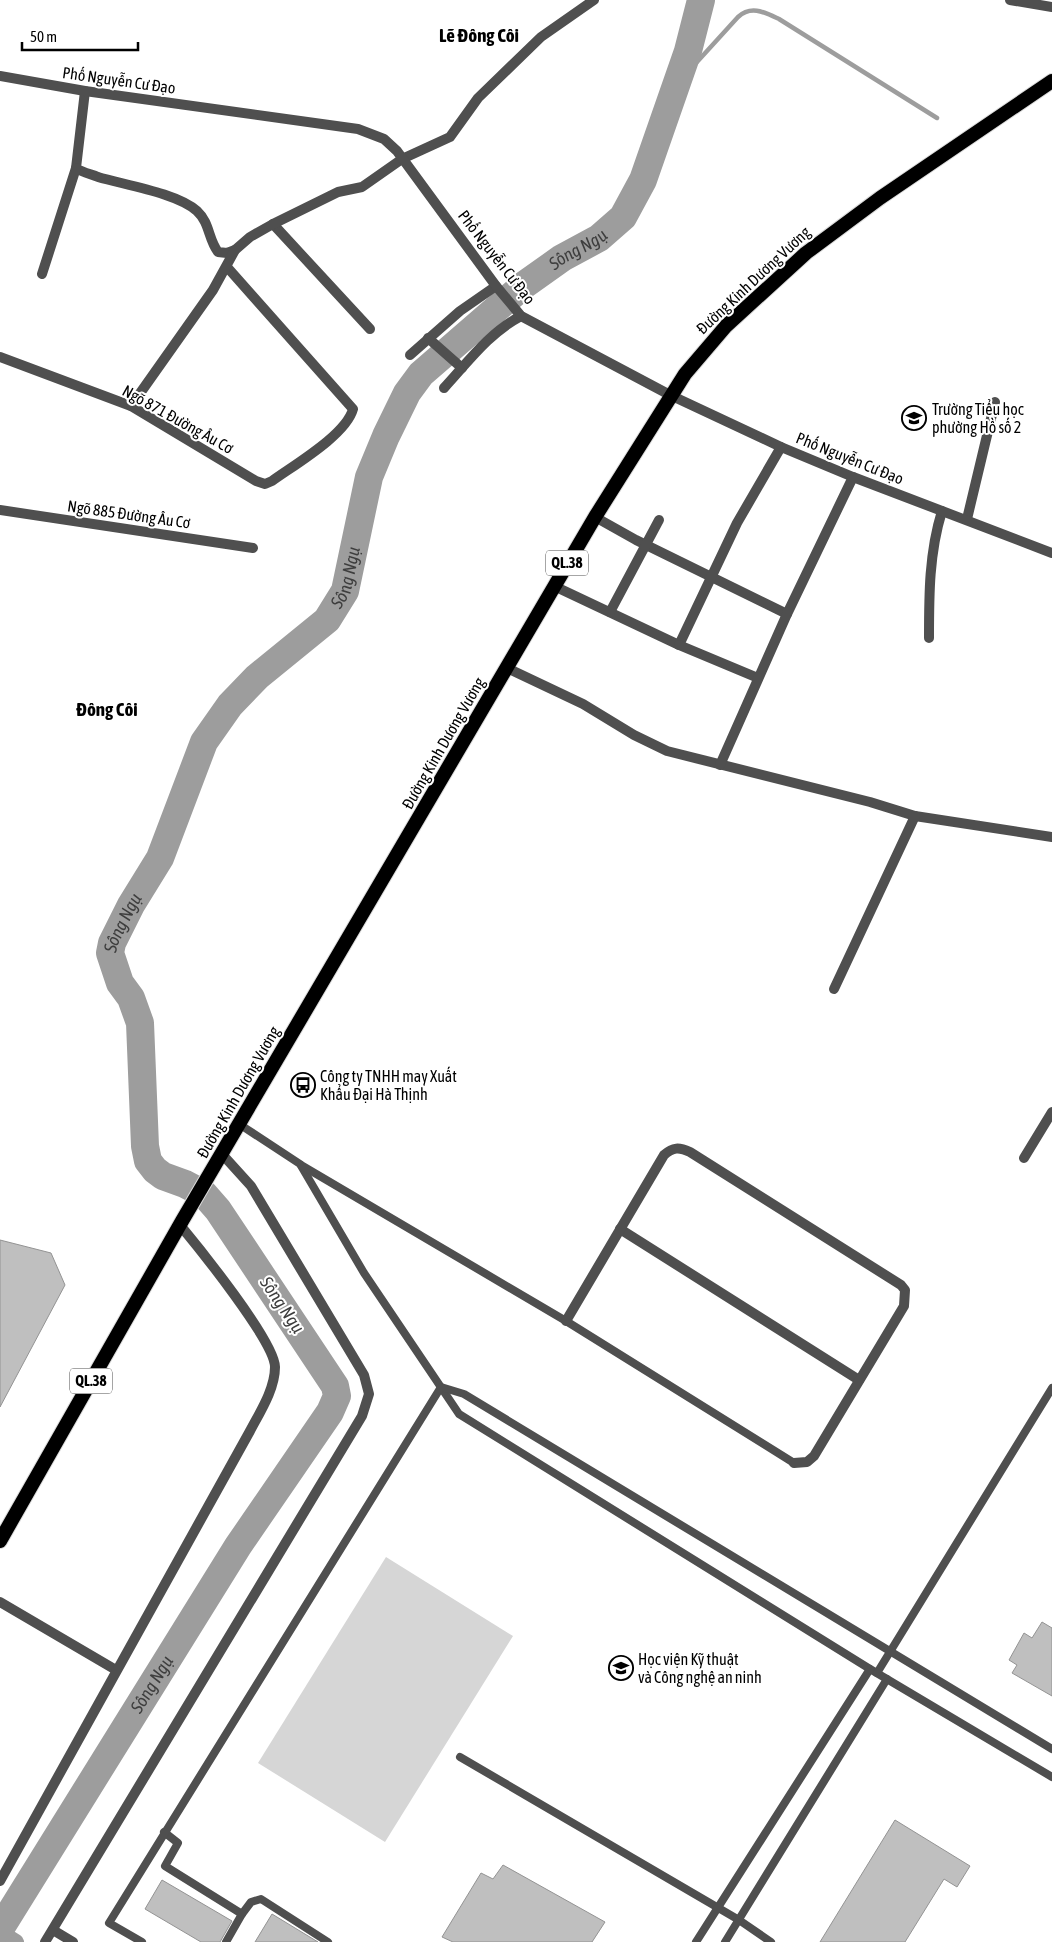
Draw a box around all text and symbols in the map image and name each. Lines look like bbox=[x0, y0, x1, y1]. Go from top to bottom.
scale bar bbox=[22, 20, 139, 52]
district label: Lẽ Đông Côi bbox=[439, 24, 519, 46]
text: 50 m bbox=[30, 28, 57, 45]
street label: Phố Nguyễn Cư Đạo bbox=[61, 62, 177, 98]
street label: Phố Nguyễn Cư Đạo bbox=[454, 206, 540, 308]
street label: Đường Kinh Dương Vương bbox=[692, 223, 814, 338]
water label: Sông Ngụ bbox=[544, 224, 612, 275]
street label: Ngõ 871 Đường Âu Cơ bbox=[119, 381, 237, 458]
place label: Trường Tiểu học phường Hồ số 2 bbox=[932, 399, 1024, 437]
school or university icon: Trường Tiểu học phường Hồ số 2 bbox=[901, 405, 927, 431]
street label: Phố Nguyễn Cư Đạo bbox=[793, 427, 907, 489]
street label: Ngõ 885 Đường Âu Cơ bbox=[66, 496, 192, 533]
water label: Sông Ngụ bbox=[325, 544, 364, 613]
road number: QL.38 bbox=[546, 550, 588, 576]
street label: Đường Kinh Dương Vương bbox=[398, 674, 489, 812]
district label: Đông Côi bbox=[76, 698, 138, 720]
water label: Sông Ngụ bbox=[99, 889, 146, 955]
street label: Đường Kinh Dương Vương bbox=[193, 1023, 284, 1161]
place label: Công ty TNHH may Xuất Khẩu Đại Hà Thịnh bbox=[320, 1066, 457, 1103]
bus stop icon: Công ty TNHH may Xuất Khẩu Đại Hà Thịnh bbox=[290, 1072, 316, 1098]
water label: Sông Ngụ bbox=[255, 1272, 309, 1337]
road number: QL.38 bbox=[70, 1368, 112, 1394]
place label: Học viện Kỹ thuật và Công nghệ an ninh bbox=[638, 1650, 762, 1687]
water label: Sông Ngụ bbox=[125, 1651, 177, 1717]
school or university icon: Học viện Kỹ thuật và Công nghệ an ninh bbox=[608, 1655, 634, 1681]

